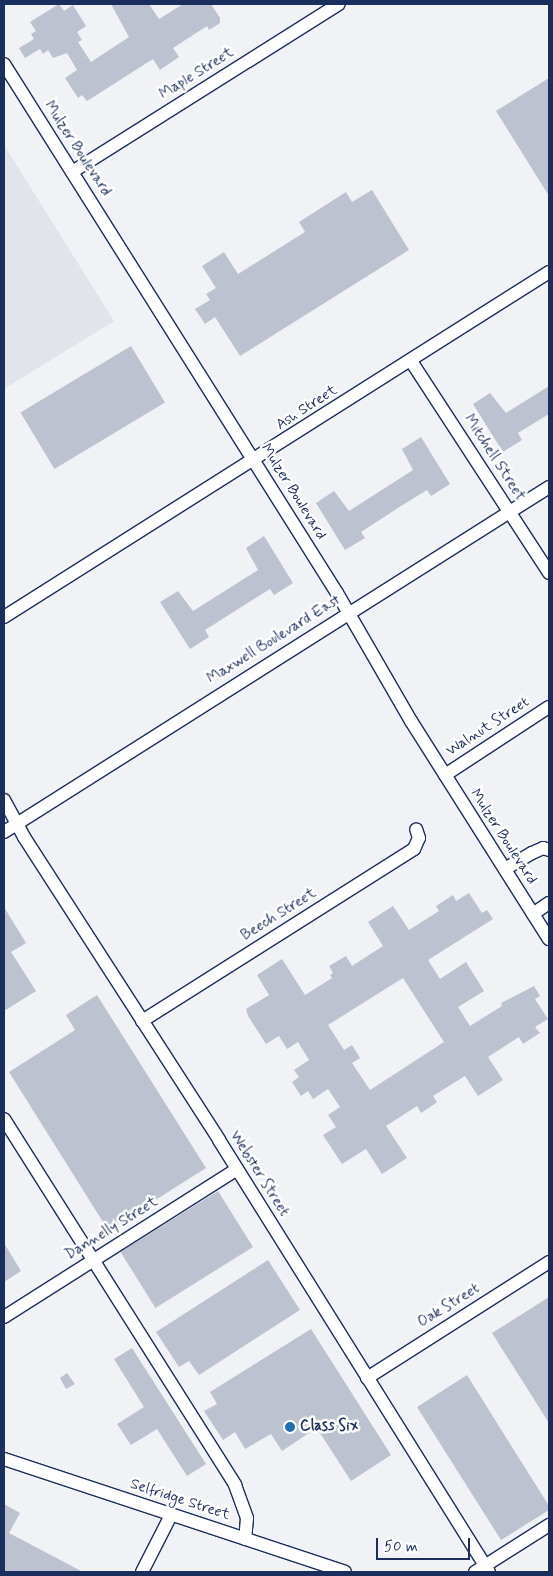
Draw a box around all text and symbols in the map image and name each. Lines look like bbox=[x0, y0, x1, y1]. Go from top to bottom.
street label: Maple Street bbox=[156, 44, 238, 104]
street label: Mulzer Boulevard bbox=[40, 99, 114, 199]
street label: Ash Street bbox=[273, 382, 341, 434]
street label: Mitchell Street bbox=[460, 412, 528, 504]
street label: Mulzer Boulevard bbox=[257, 441, 329, 543]
street label: Maxwell Boulevard East bbox=[206, 593, 342, 687]
street label: Walnut Street bbox=[442, 693, 534, 761]
street label: Mulzer Boulevard bbox=[466, 787, 540, 887]
street label: Beech Street bbox=[238, 885, 320, 945]
street label: Webster Street bbox=[225, 1127, 293, 1221]
street label: Dannelly Street bbox=[62, 1193, 162, 1265]
street label: Oak Street bbox=[414, 1279, 484, 1333]
place label: Class Six bbox=[300, 1418, 358, 1436]
marker: Class Six bbox=[284, 1421, 296, 1433]
street label: Selfridge Street bbox=[128, 1475, 232, 1525]
scale bar bbox=[378, 1528, 472, 1560]
text: 50 m bbox=[384, 1537, 418, 1557]

